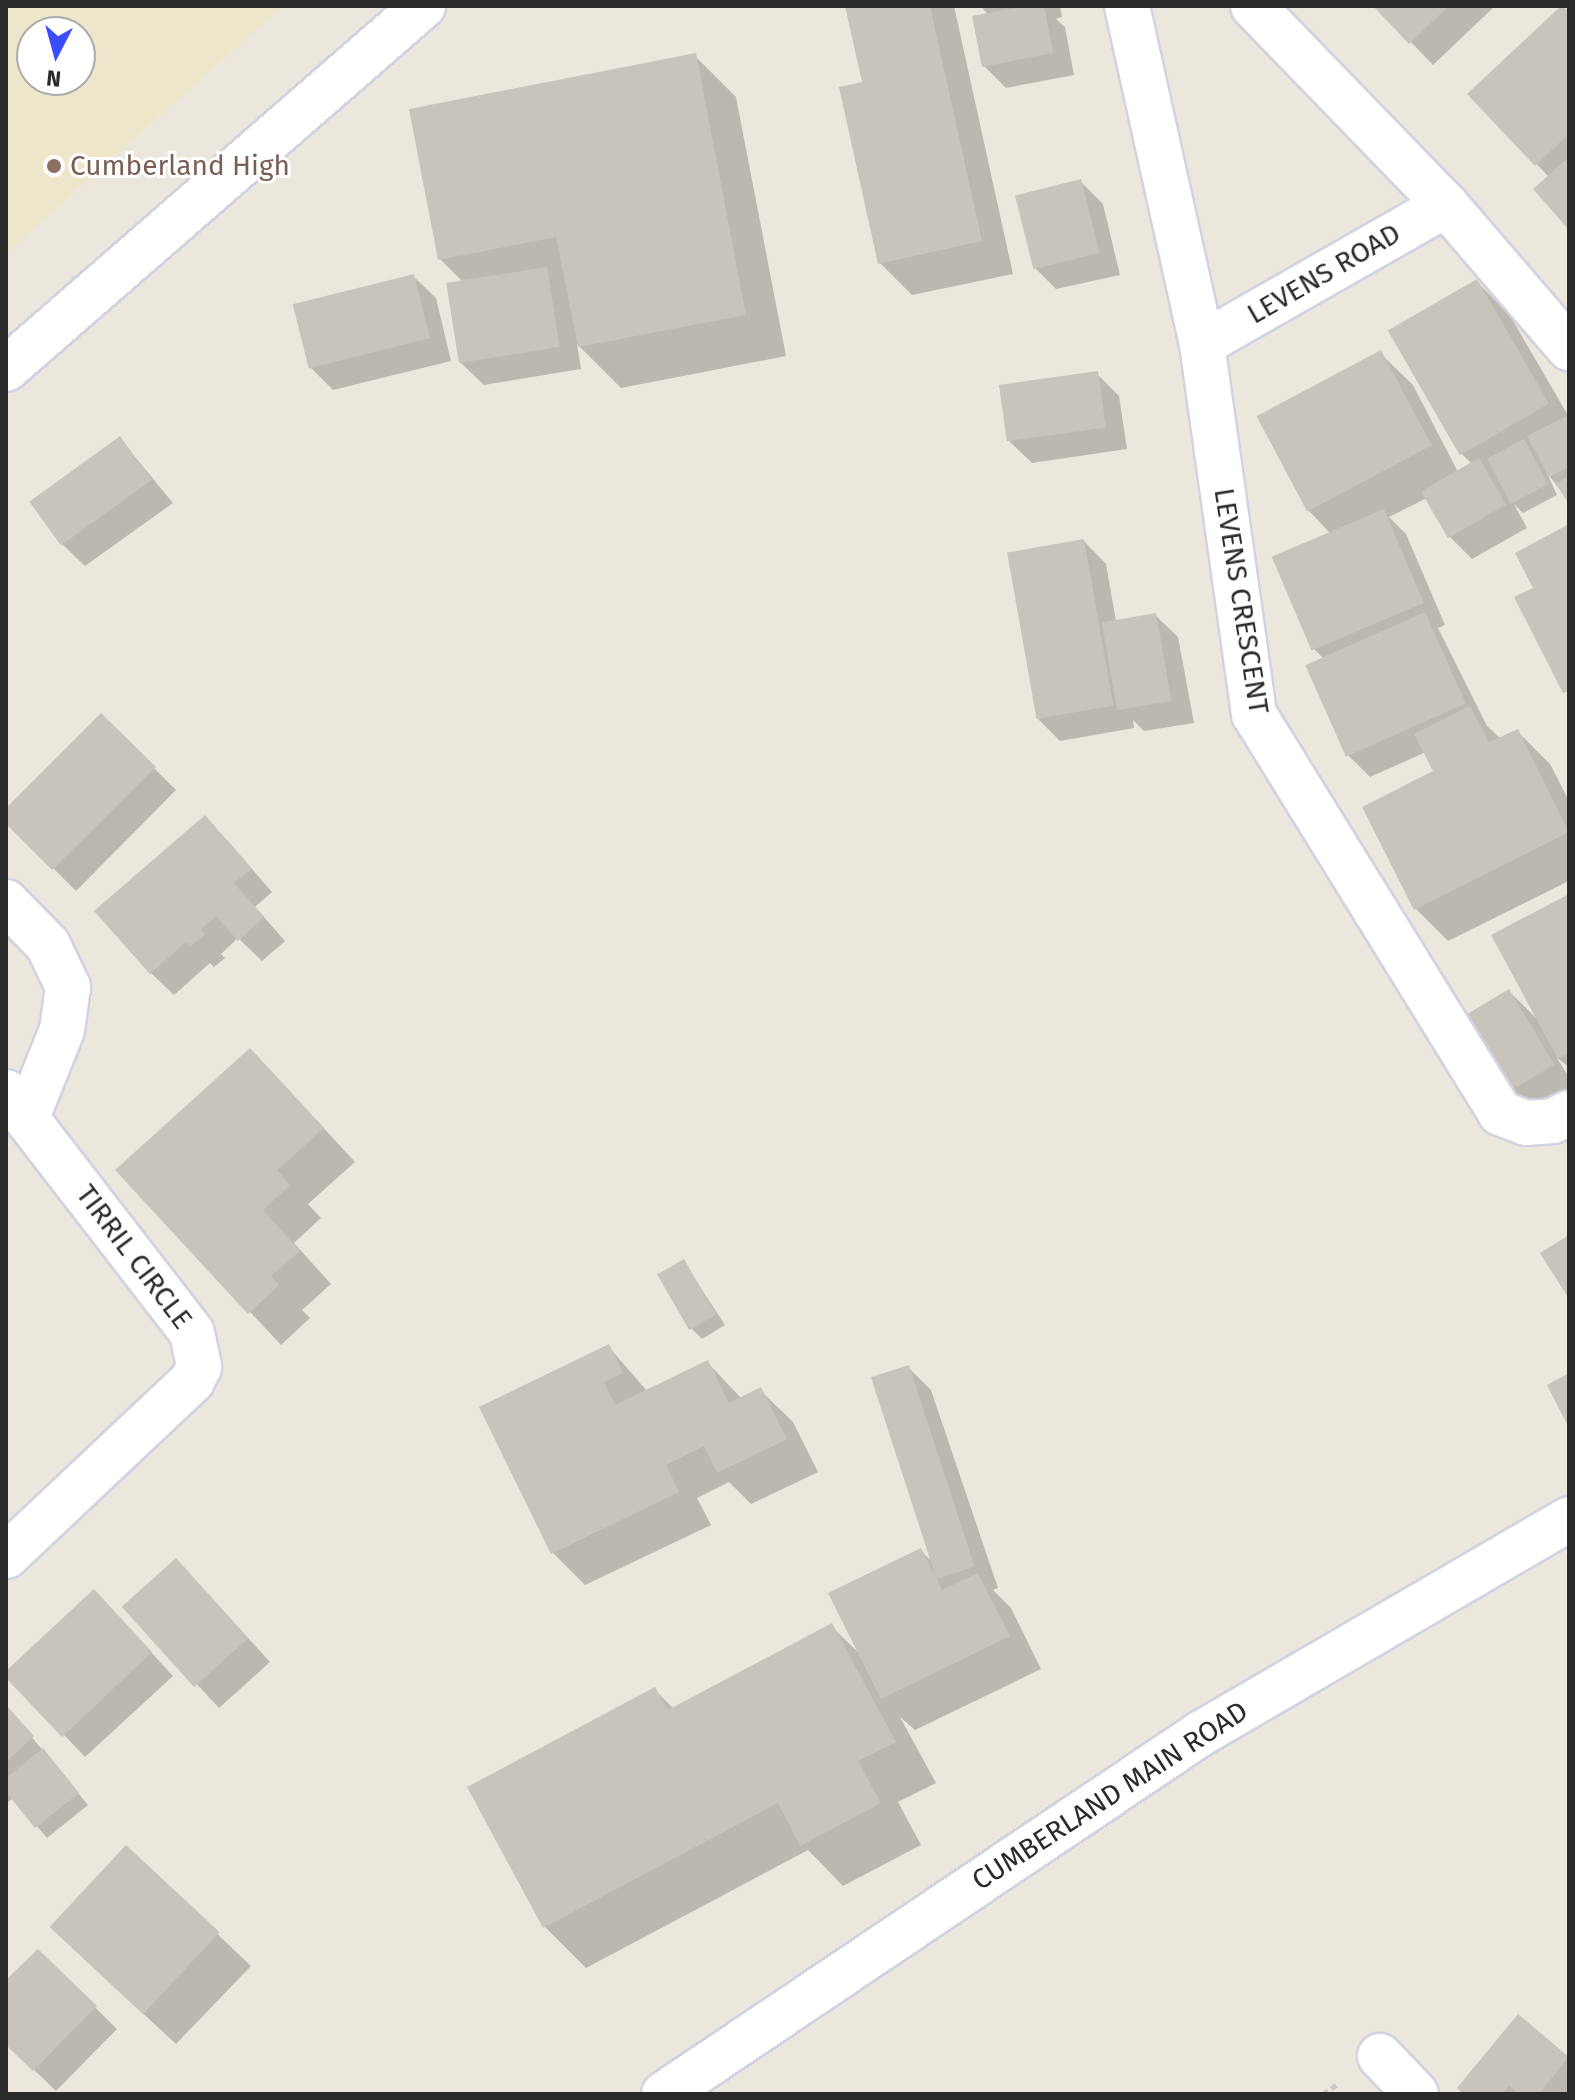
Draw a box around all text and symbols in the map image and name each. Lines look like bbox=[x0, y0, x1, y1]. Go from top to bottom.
north arrow bbox=[16, 16, 96, 96]
text: N bbox=[45, 64, 62, 93]
place label: Cumberland High bbox=[70, 149, 290, 183]
marker: Cumberland High bbox=[45, 157, 63, 175]
street label: LEVENS ROAD bbox=[1241, 217, 1407, 331]
street label: LEVENS CRESCENT bbox=[1207, 486, 1275, 716]
street label: TIRRIL CIRCLE bbox=[69, 1178, 199, 1336]
street label: CUMBERLAND MAIN ROAD bbox=[966, 1694, 1254, 1898]

